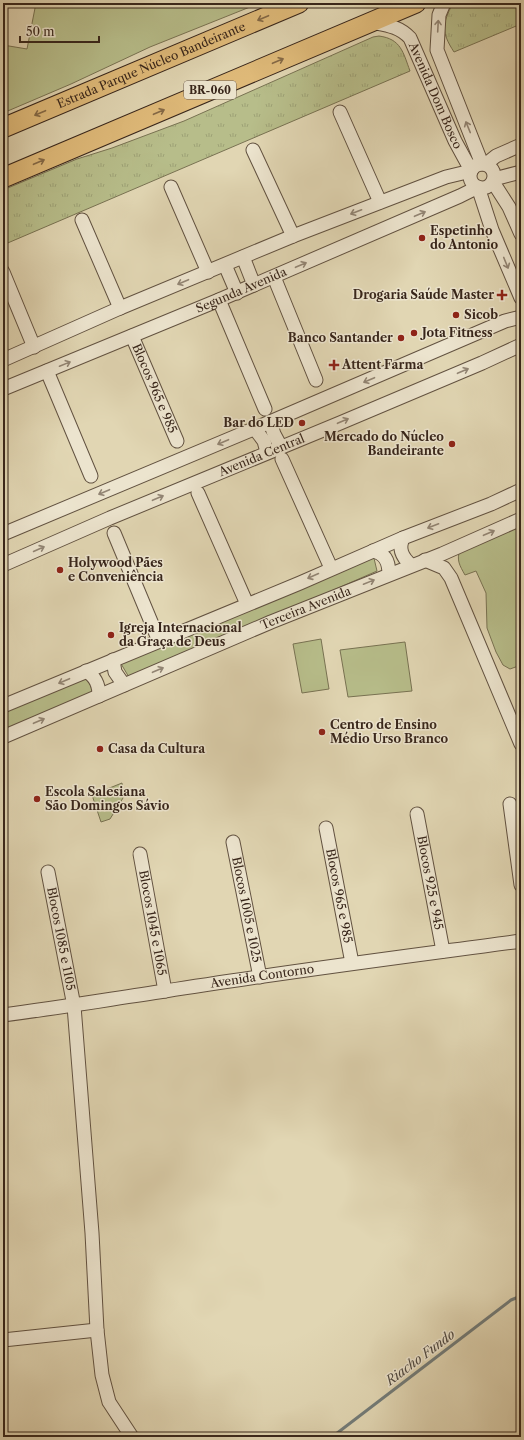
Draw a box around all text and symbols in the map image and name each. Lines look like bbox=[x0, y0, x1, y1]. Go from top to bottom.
one-way arrow bbox=[258, 15, 270, 22]
scale bar bbox=[20, 18, 99, 44]
street label: Estrada Parque Núcleo Bandeirante bbox=[55, 18, 248, 111]
one-way arrow bbox=[434, 20, 441, 33]
text: 50 m bbox=[26, 24, 55, 39]
street label: Avenida Dom Bosco bbox=[405, 39, 466, 151]
one-way arrow bbox=[272, 57, 284, 64]
road number: BR-060 bbox=[184, 81, 236, 99]
one-way arrow bbox=[152, 107, 164, 115]
one-way arrow bbox=[35, 109, 47, 117]
one-way arrow bbox=[463, 122, 471, 134]
one-way arrow bbox=[32, 158, 44, 166]
one-way arrow bbox=[350, 208, 362, 216]
one-way arrow bbox=[414, 209, 426, 217]
place label: Espetinho do Antonio bbox=[430, 223, 499, 252]
marker: Espetinho do Antonio bbox=[417, 233, 427, 243]
one-way arrow bbox=[503, 256, 510, 268]
one-way arrow bbox=[295, 261, 307, 268]
street label: Segunda Avenida bbox=[194, 263, 289, 316]
one-way arrow bbox=[178, 279, 190, 286]
place label: Drogaria Saúde Master bbox=[353, 287, 494, 302]
marker: Drogaria Saúde Master bbox=[497, 290, 507, 300]
place label: Sicob bbox=[464, 307, 498, 322]
marker: Sicob bbox=[451, 310, 461, 320]
place label: Jota Fitness bbox=[420, 325, 493, 340]
marker: Jota Fitness bbox=[409, 328, 419, 338]
place label: Banco Santander bbox=[288, 330, 393, 345]
marker: Banco Santander bbox=[396, 333, 406, 343]
street label: Blocos 965 e 985 bbox=[129, 341, 181, 435]
place label: Attent Farma bbox=[341, 357, 424, 372]
one-way arrow bbox=[58, 359, 70, 367]
marker: Attent Farma bbox=[329, 360, 339, 370]
one-way arrow bbox=[456, 366, 468, 374]
one-way arrow bbox=[363, 377, 375, 384]
place label: Bar do LED bbox=[223, 415, 294, 430]
one-way arrow bbox=[336, 417, 348, 425]
marker: Bar do LED bbox=[297, 418, 307, 428]
place label: Mercado do Núcleo Bandeirante bbox=[324, 429, 444, 458]
street label: Avenida Central bbox=[215, 430, 307, 480]
one-way arrow bbox=[218, 439, 230, 446]
marker: Mercado do Núcleo Bandeirante bbox=[447, 439, 457, 449]
one-way arrow bbox=[98, 489, 110, 496]
one-way arrow bbox=[152, 494, 164, 501]
one-way arrow bbox=[428, 522, 440, 530]
one-way arrow bbox=[483, 529, 495, 537]
one-way arrow bbox=[32, 545, 44, 553]
place label: Holywood Pães e Conveniência bbox=[68, 555, 164, 584]
marker: Holywood Pães e Conveniência bbox=[55, 565, 65, 575]
one-way arrow bbox=[308, 573, 320, 580]
one-way arrow bbox=[362, 578, 374, 585]
street label: Terceira Avenida bbox=[258, 583, 354, 633]
place label: Igreja Internacional da Graça de Deus bbox=[119, 620, 242, 649]
marker: Igreja Internacional da Graça de Deus bbox=[106, 630, 116, 640]
one-way arrow bbox=[152, 666, 164, 674]
one-way arrow bbox=[59, 677, 71, 685]
one-way arrow bbox=[32, 717, 44, 724]
place label: Centro de Ensino Médio Urso Branco bbox=[330, 717, 449, 746]
marker: Centro de Ensino Médio Urso Branco bbox=[317, 727, 327, 737]
place label: Casa da Cultura bbox=[108, 741, 206, 756]
marker: Casa da Cultura bbox=[95, 744, 105, 754]
place label: Escola Salesiana São Domingos Sávio bbox=[45, 784, 170, 813]
marker: Escola Salesiana São Domingos Sávio bbox=[32, 794, 42, 804]
street label: Blocos 925 e 945 bbox=[414, 834, 447, 931]
street label: Blocos 965 e 985 bbox=[323, 847, 356, 944]
street label: Blocos 1005 e 1025 bbox=[229, 855, 265, 964]
street label: Blocos 1045 e 1065 bbox=[136, 869, 170, 977]
street label: Blocos 1085 e 1105 bbox=[44, 886, 79, 992]
street label: Avenida Contorno bbox=[208, 961, 315, 991]
water label: Riacho Fundo bbox=[381, 1326, 458, 1389]

